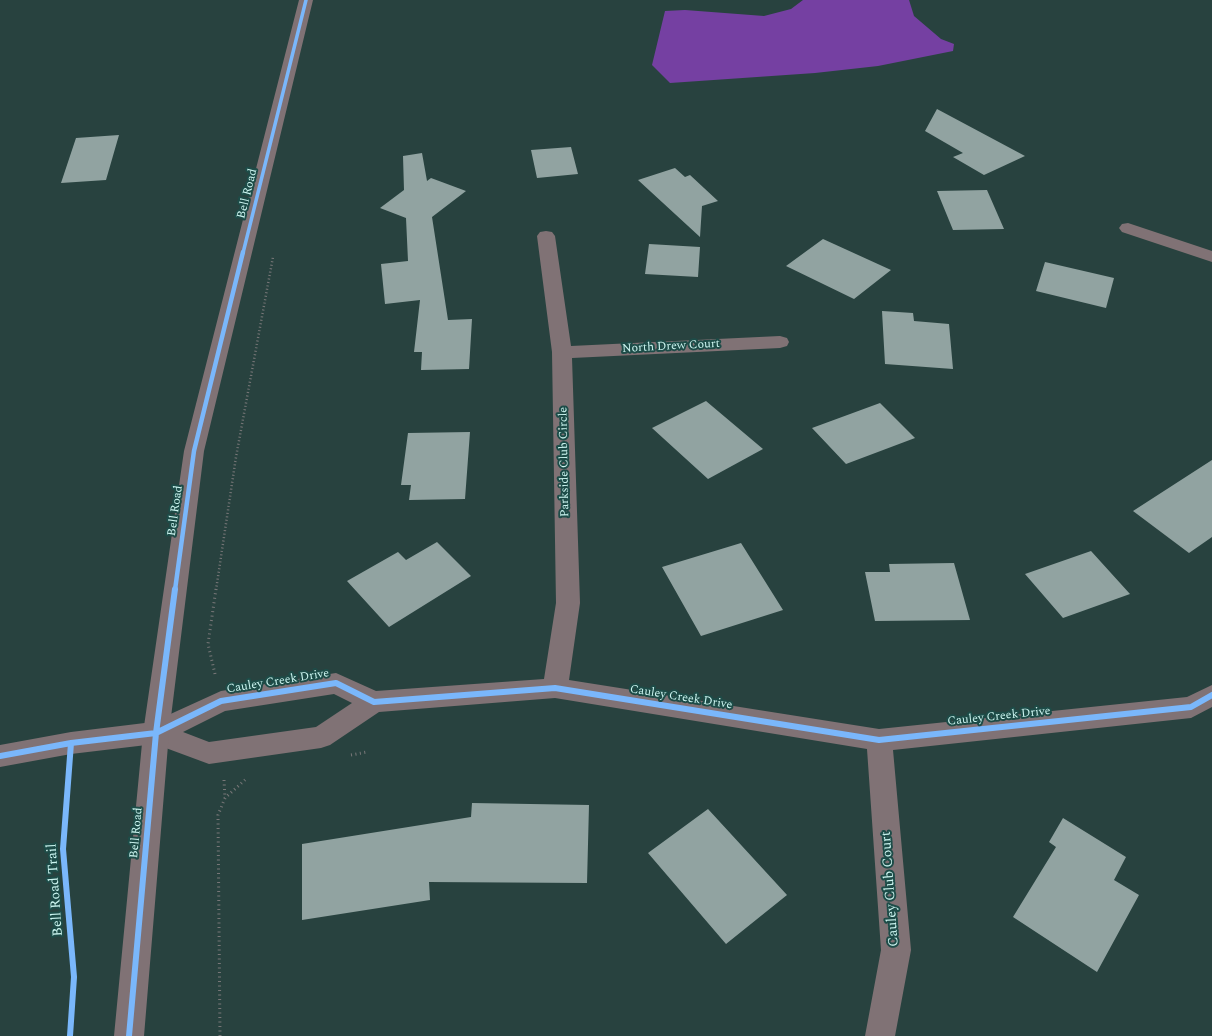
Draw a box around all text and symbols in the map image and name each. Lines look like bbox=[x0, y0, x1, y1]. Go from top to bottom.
street label: Bell Road bbox=[235, 168, 261, 220]
street label: North Drew Court bbox=[622, 337, 720, 357]
street label: Parkside Club Circle bbox=[557, 407, 573, 517]
street label: Bell Road bbox=[165, 485, 187, 537]
street label: Cauley Creek Drive bbox=[226, 667, 330, 697]
street label: Cauley Creek Drive bbox=[629, 683, 733, 713]
street label: Cauley Creek Drive bbox=[947, 704, 1051, 730]
street label: Bell Road bbox=[128, 807, 146, 859]
street label: Cauley Club Court bbox=[879, 831, 903, 947]
street label: Bell Road Trail bbox=[44, 843, 68, 937]

